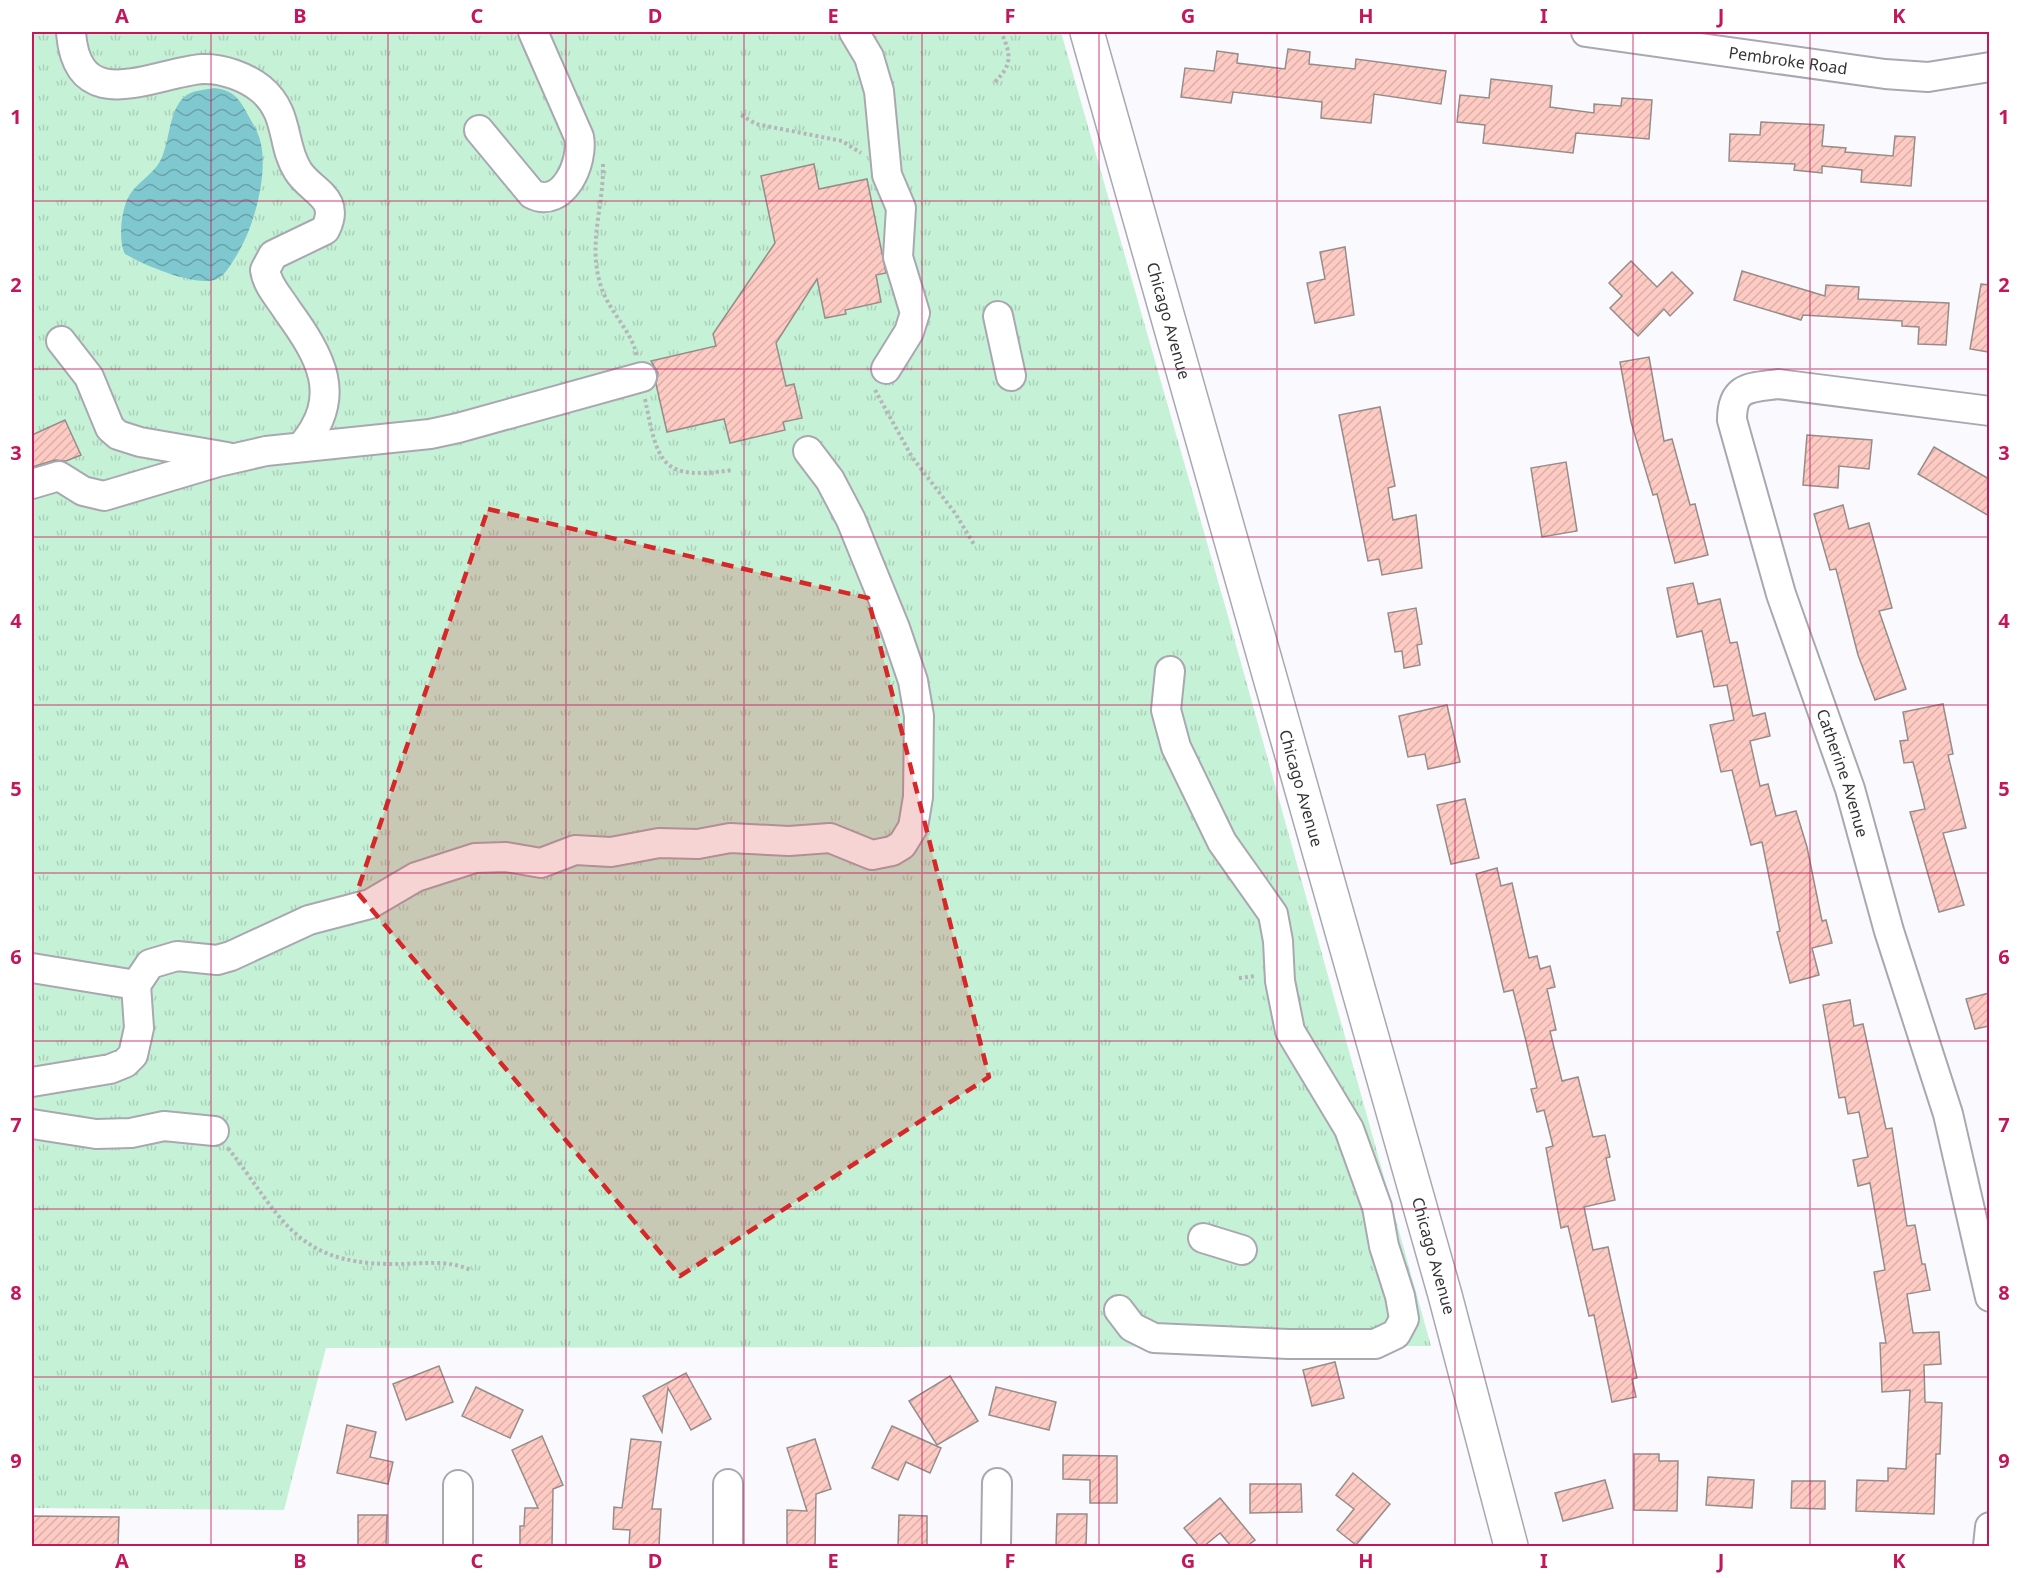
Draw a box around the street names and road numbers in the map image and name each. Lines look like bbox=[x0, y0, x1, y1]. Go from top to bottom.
street label: Pembroke Road bbox=[1727, 41, 1849, 80]
street label: Chicago Avenue bbox=[1142, 260, 1196, 382]
street label: Catherine Avenue bbox=[1812, 706, 1874, 840]
street label: Chicago Avenue bbox=[1274, 727, 1328, 849]
street label: Chicago Avenue bbox=[1407, 1195, 1461, 1317]

